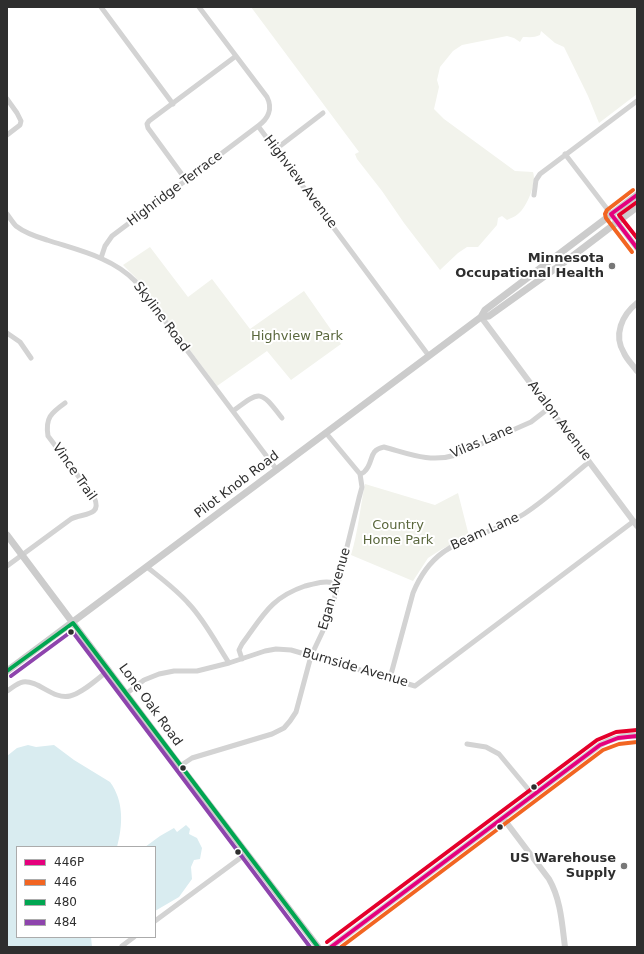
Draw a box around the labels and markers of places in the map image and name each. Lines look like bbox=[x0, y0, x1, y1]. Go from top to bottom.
place label: Minnesota Occupational Health bbox=[455, 251, 604, 282]
marker: Minnesota Occupational Health bbox=[607, 261, 617, 271]
unlabelled marker bbox=[66, 627, 76, 637]
unlabelled marker bbox=[178, 763, 188, 773]
unlabelled marker bbox=[529, 782, 539, 792]
unlabelled marker bbox=[495, 822, 505, 832]
unlabelled marker bbox=[233, 847, 243, 857]
place label: US Warehouse Supply bbox=[510, 851, 616, 882]
marker: US Warehouse Supply bbox=[619, 861, 629, 871]

